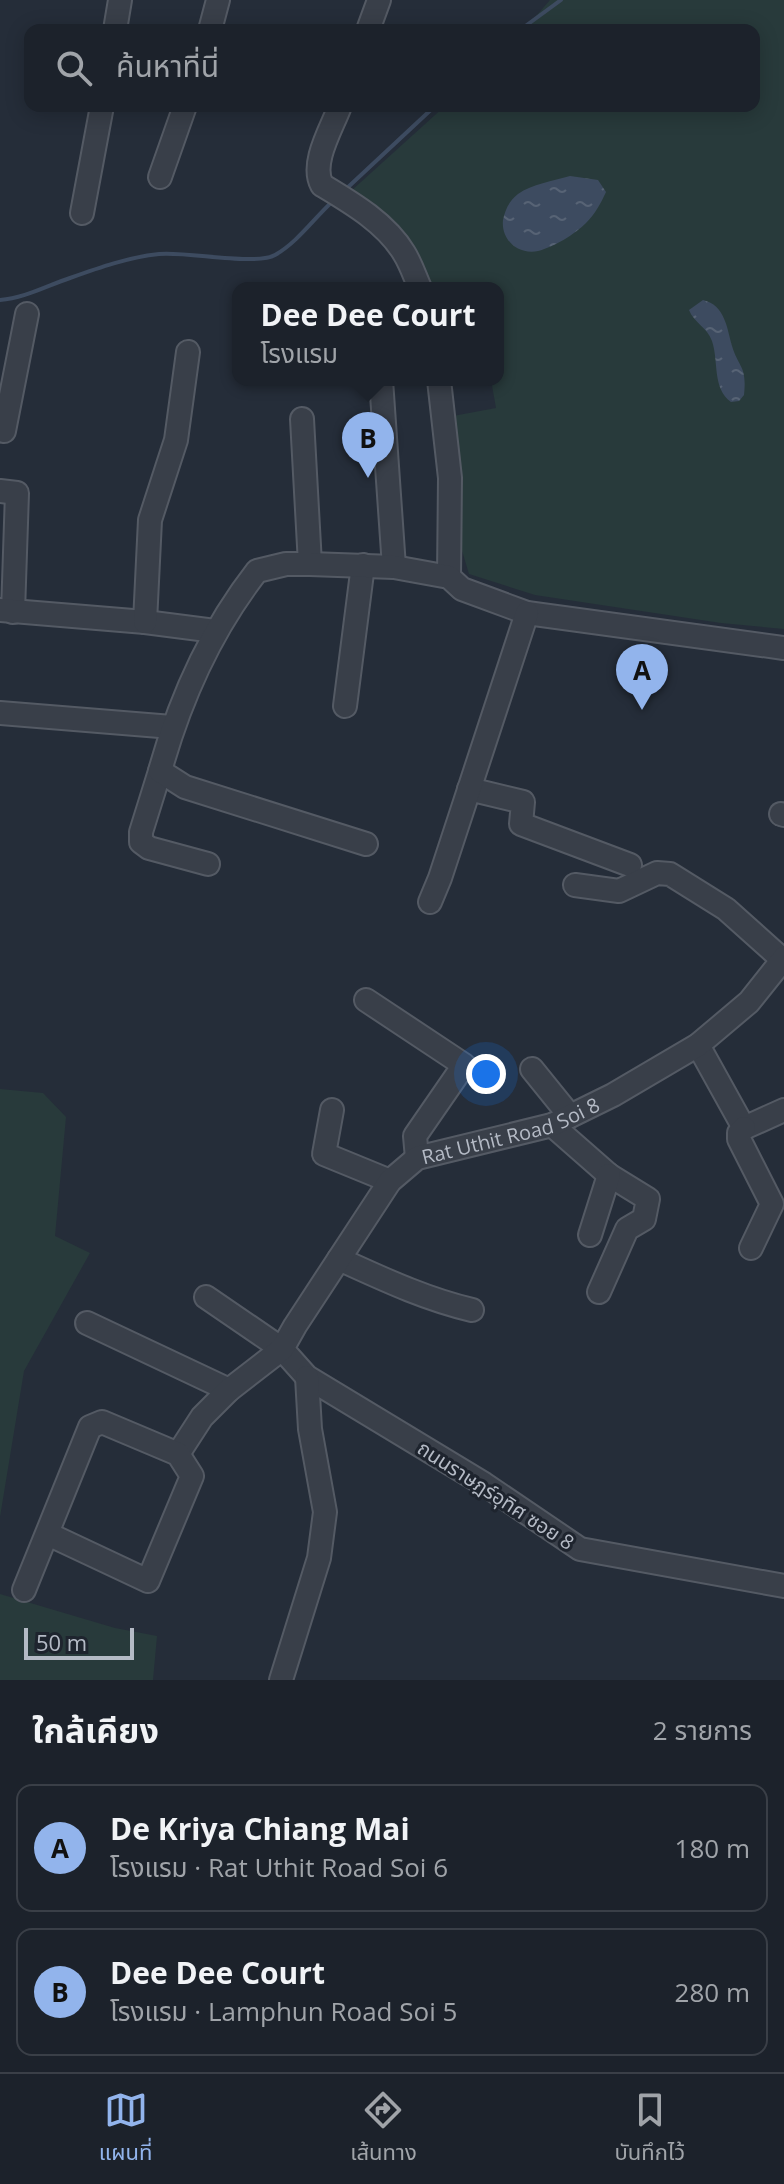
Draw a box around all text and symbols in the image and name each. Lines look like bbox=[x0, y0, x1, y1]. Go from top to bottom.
search box bbox=[24, 24, 760, 112]
text: ค้นหาที่นี่ bbox=[116, 45, 219, 86]
icon: search bbox=[52, 46, 96, 90]
popup bbox=[232, 282, 504, 386]
text: Dee Dee Court bbox=[261, 294, 475, 335]
text: โรงแรม bbox=[261, 335, 338, 371]
pin: B bbox=[342, 412, 394, 478]
pin: A bbox=[616, 644, 668, 710]
your location bbox=[466, 1054, 506, 1094]
street label: Rat Uthit Road Soi 8 bbox=[419, 1090, 604, 1170]
street label: ถนนราษฎร์อุทิศ ซอย 8 bbox=[412, 1434, 580, 1556]
scale bar bbox=[24, 1624, 134, 1660]
text: 50 m bbox=[36, 1627, 87, 1657]
text: ใกล้เคียง bbox=[32, 1707, 159, 1753]
text: 2 รายการ bbox=[653, 1712, 752, 1748]
text: De Kriya Chiang Mai bbox=[110, 1808, 410, 1849]
text: A bbox=[51, 1830, 69, 1866]
text: 180 m bbox=[675, 1830, 750, 1866]
text: โรงแรม · Rat Uthit Road Soi 6 bbox=[110, 1849, 448, 1885]
text: Dee Dee Court bbox=[110, 1952, 325, 1993]
text: B bbox=[51, 1974, 69, 2010]
text: 280 m bbox=[675, 1974, 750, 2010]
text: โรงแรม · Lamphun Road Soi 5 bbox=[110, 1993, 457, 2029]
tab: แผนที่ bbox=[99, 2088, 153, 2170]
tab: เส้นทาง bbox=[350, 2088, 417, 2170]
tab: บันทึกไว้ bbox=[614, 2088, 685, 2170]

